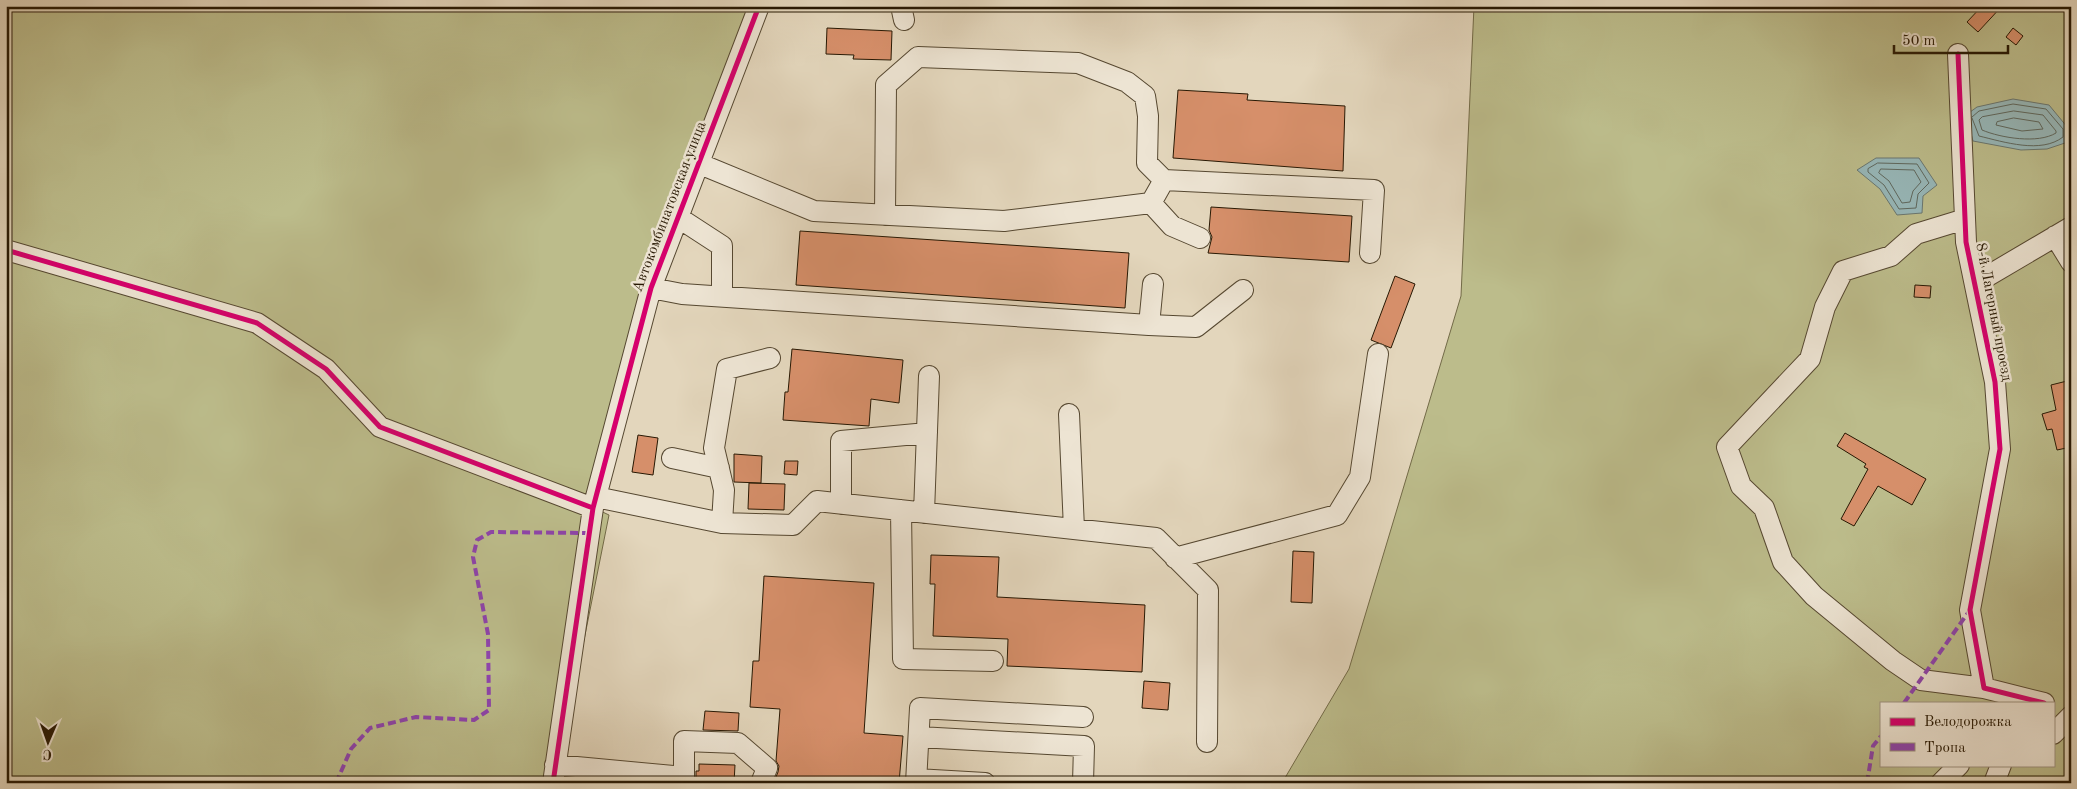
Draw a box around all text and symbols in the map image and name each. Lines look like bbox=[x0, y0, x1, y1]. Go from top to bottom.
scale bar bbox=[1894, 22, 2008, 54]
text: 50 m bbox=[1902, 34, 1936, 49]
street label: Автокомбинатовская улица bbox=[630, 119, 710, 294]
street label: 8-й Лагерный проезд bbox=[1972, 242, 2014, 383]
legend bbox=[1880, 702, 2054, 766]
text: Велодорожка bbox=[1924, 715, 2012, 730]
north arrow bbox=[22, 716, 72, 766]
text: Тропа bbox=[1924, 741, 1966, 756]
text: С bbox=[43, 747, 52, 761]

